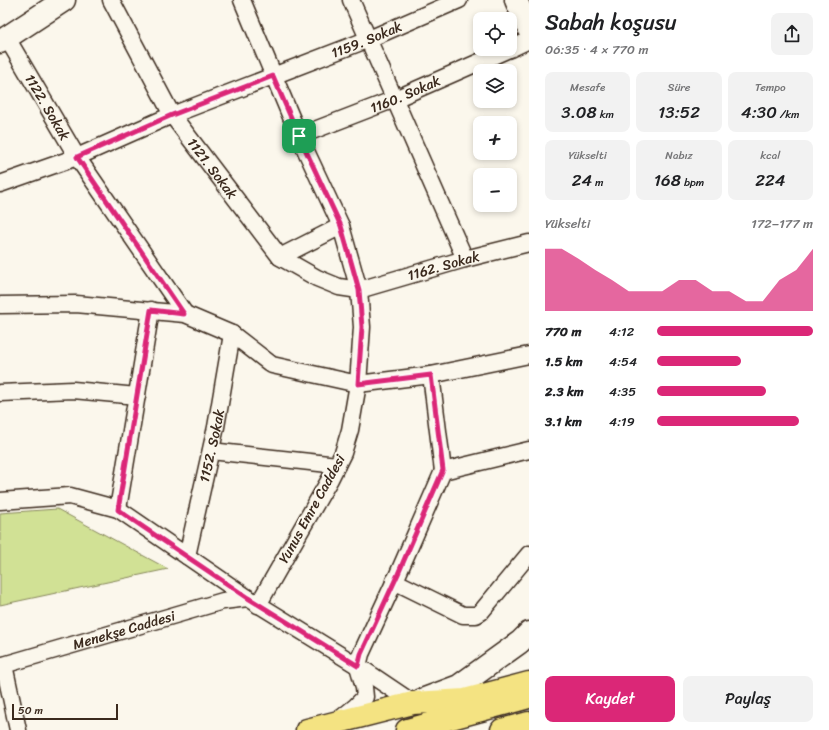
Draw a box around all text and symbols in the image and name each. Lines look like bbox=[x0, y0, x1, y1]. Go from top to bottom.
text: Sabah koşusu bbox=[545, 3, 677, 42]
map controls bbox=[473, 12, 517, 212]
button: locate bbox=[473, 12, 517, 56]
street label: 1159. Sokak bbox=[327, 13, 406, 65]
button: share bbox=[771, 13, 813, 55]
text: 06:35 · 4 × 770 m bbox=[545, 38, 648, 61]
button: layers bbox=[473, 64, 517, 108]
street label: 1160. Sokak bbox=[366, 68, 445, 120]
street label: 1122. Sokak bbox=[18, 69, 77, 146]
text: Mesafe bbox=[570, 78, 605, 97]
text: Süre bbox=[668, 78, 690, 97]
text: Tempo bbox=[755, 78, 786, 97]
text: 3.08 bbox=[561, 97, 597, 127]
text: 13:52 bbox=[658, 97, 700, 127]
text: 4:30 bbox=[741, 97, 777, 127]
text: km bbox=[597, 105, 614, 124]
text: /km bbox=[777, 105, 800, 124]
button: + bbox=[473, 116, 517, 160]
pin bbox=[282, 119, 316, 153]
icon: arrive bbox=[288, 125, 310, 147]
street label: 1121. Sokak bbox=[181, 132, 244, 205]
text: Yükselti bbox=[569, 146, 607, 165]
text: Nabız bbox=[665, 146, 693, 165]
text: kcal bbox=[760, 146, 780, 165]
text: 24 bbox=[572, 165, 592, 195]
text: 168 bbox=[654, 165, 681, 195]
text: 224 bbox=[755, 165, 785, 195]
button: − bbox=[473, 168, 517, 212]
text: m bbox=[592, 173, 604, 192]
text: bpm bbox=[681, 173, 704, 192]
text: Yükselti bbox=[545, 212, 590, 235]
text: 172–177 m bbox=[751, 212, 813, 235]
street label: 1162. Sokak bbox=[404, 243, 482, 288]
text: 770 m bbox=[545, 320, 581, 343]
text: 4:12 bbox=[609, 320, 634, 343]
text: 1.5 km bbox=[545, 350, 583, 373]
text: 4:54 bbox=[609, 350, 637, 373]
text: 2.3 km bbox=[545, 380, 584, 403]
text: 4:35 bbox=[609, 380, 636, 403]
street label: 1152. Sokak bbox=[191, 407, 231, 485]
text: 3.1 km bbox=[545, 410, 582, 433]
text: 4:19 bbox=[609, 410, 635, 433]
street label: Yunus Emre Caddesi bbox=[272, 449, 353, 568]
street label: Menekşe Caddesi bbox=[70, 603, 179, 657]
button: Kaydet bbox=[545, 676, 675, 722]
button: Paylaş bbox=[683, 676, 813, 722]
text: 50 m bbox=[18, 701, 43, 720]
scale bar bbox=[12, 702, 118, 721]

